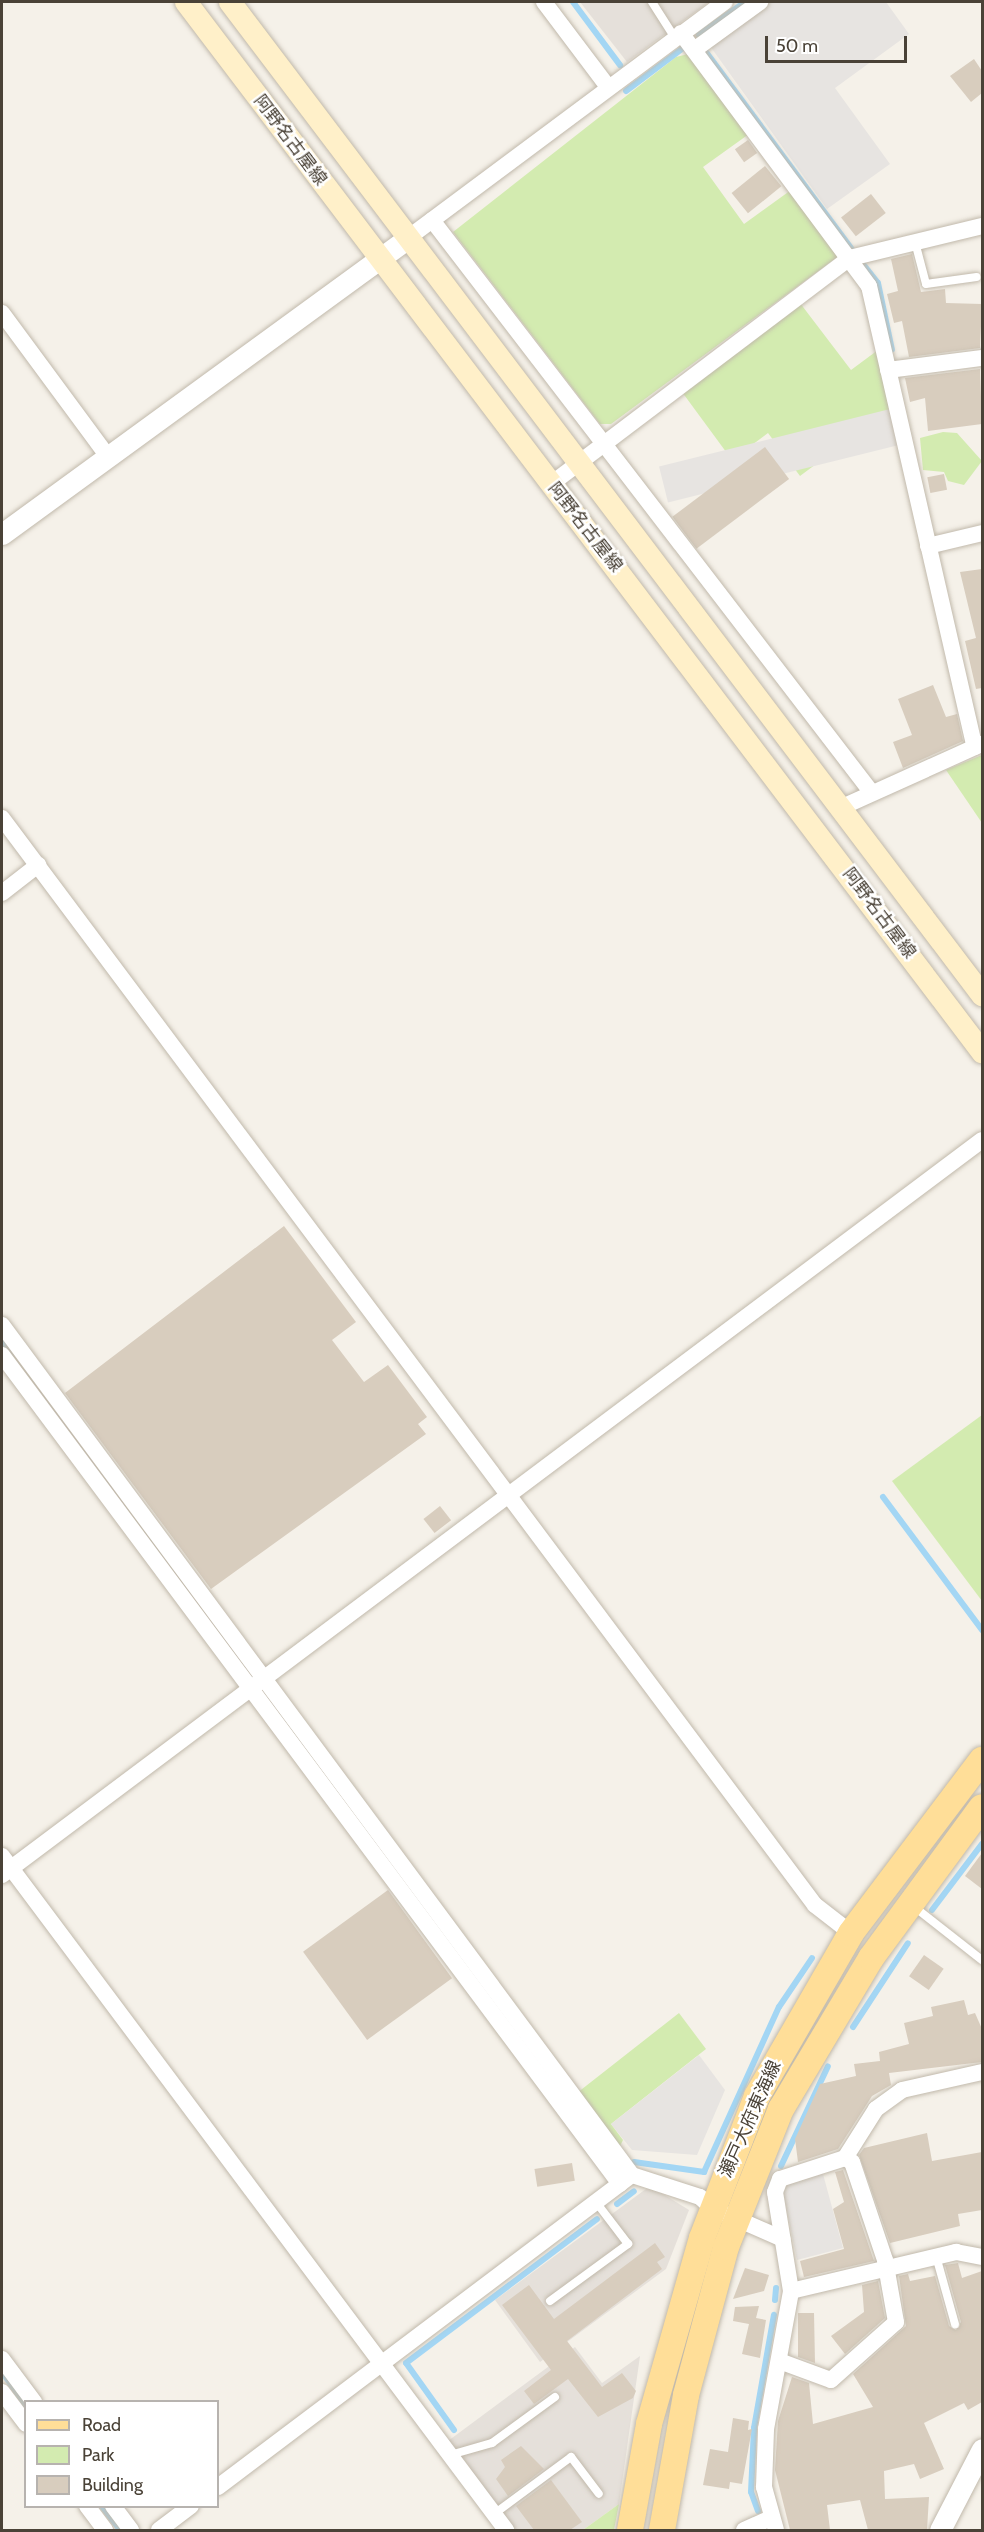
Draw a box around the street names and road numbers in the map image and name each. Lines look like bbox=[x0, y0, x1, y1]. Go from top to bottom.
street label: 阿野名古屋線 bbox=[249, 90, 331, 190]
street label: 阿野名古屋線 bbox=[543, 478, 627, 576]
street label: 阿野名古屋線 bbox=[838, 863, 920, 963]
street label: 瀬戸大府東海線 bbox=[715, 2057, 785, 2181]

